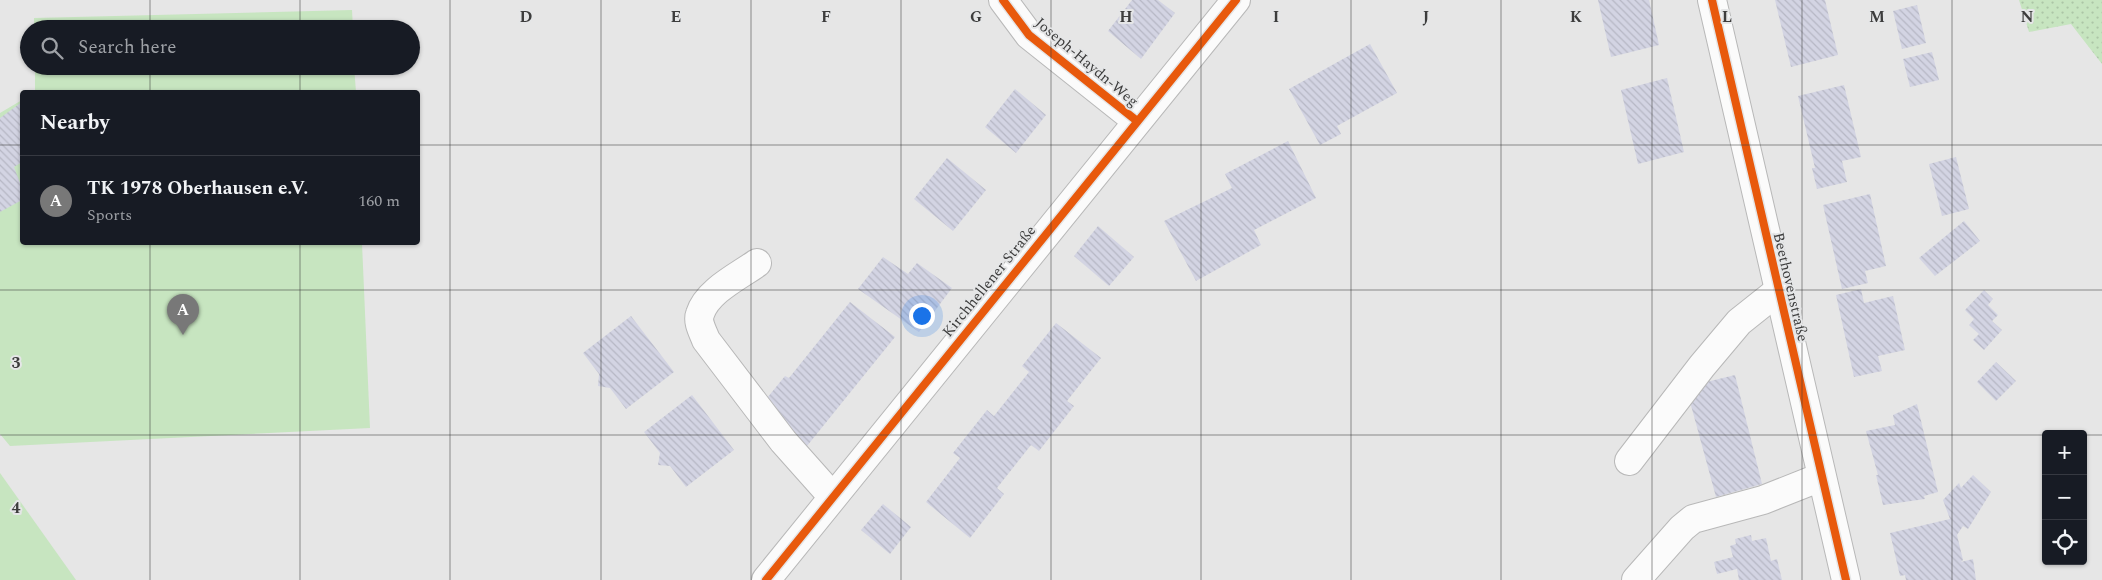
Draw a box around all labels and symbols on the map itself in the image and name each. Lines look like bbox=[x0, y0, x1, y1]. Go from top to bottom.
text: D bbox=[520, 5, 533, 29]
text: E bbox=[671, 5, 681, 29]
text: F bbox=[821, 5, 831, 29]
text: G bbox=[970, 5, 982, 29]
text: I bbox=[1273, 5, 1279, 29]
text: J bbox=[1423, 5, 1430, 29]
text: K bbox=[1570, 5, 1583, 29]
text: L bbox=[1722, 5, 1732, 29]
text: M bbox=[1869, 5, 1885, 29]
text: N bbox=[2020, 5, 2034, 29]
street label: Joseph-Haydn-Weg bbox=[1032, 14, 1142, 110]
street label: Kirchhellener Straße bbox=[937, 220, 1042, 342]
street label: Beethovenstraße bbox=[1767, 230, 1814, 344]
pin: A bbox=[167, 294, 199, 335]
your location bbox=[909, 303, 935, 329]
text: 3 bbox=[12, 351, 21, 375]
text: 4 bbox=[12, 496, 21, 520]

